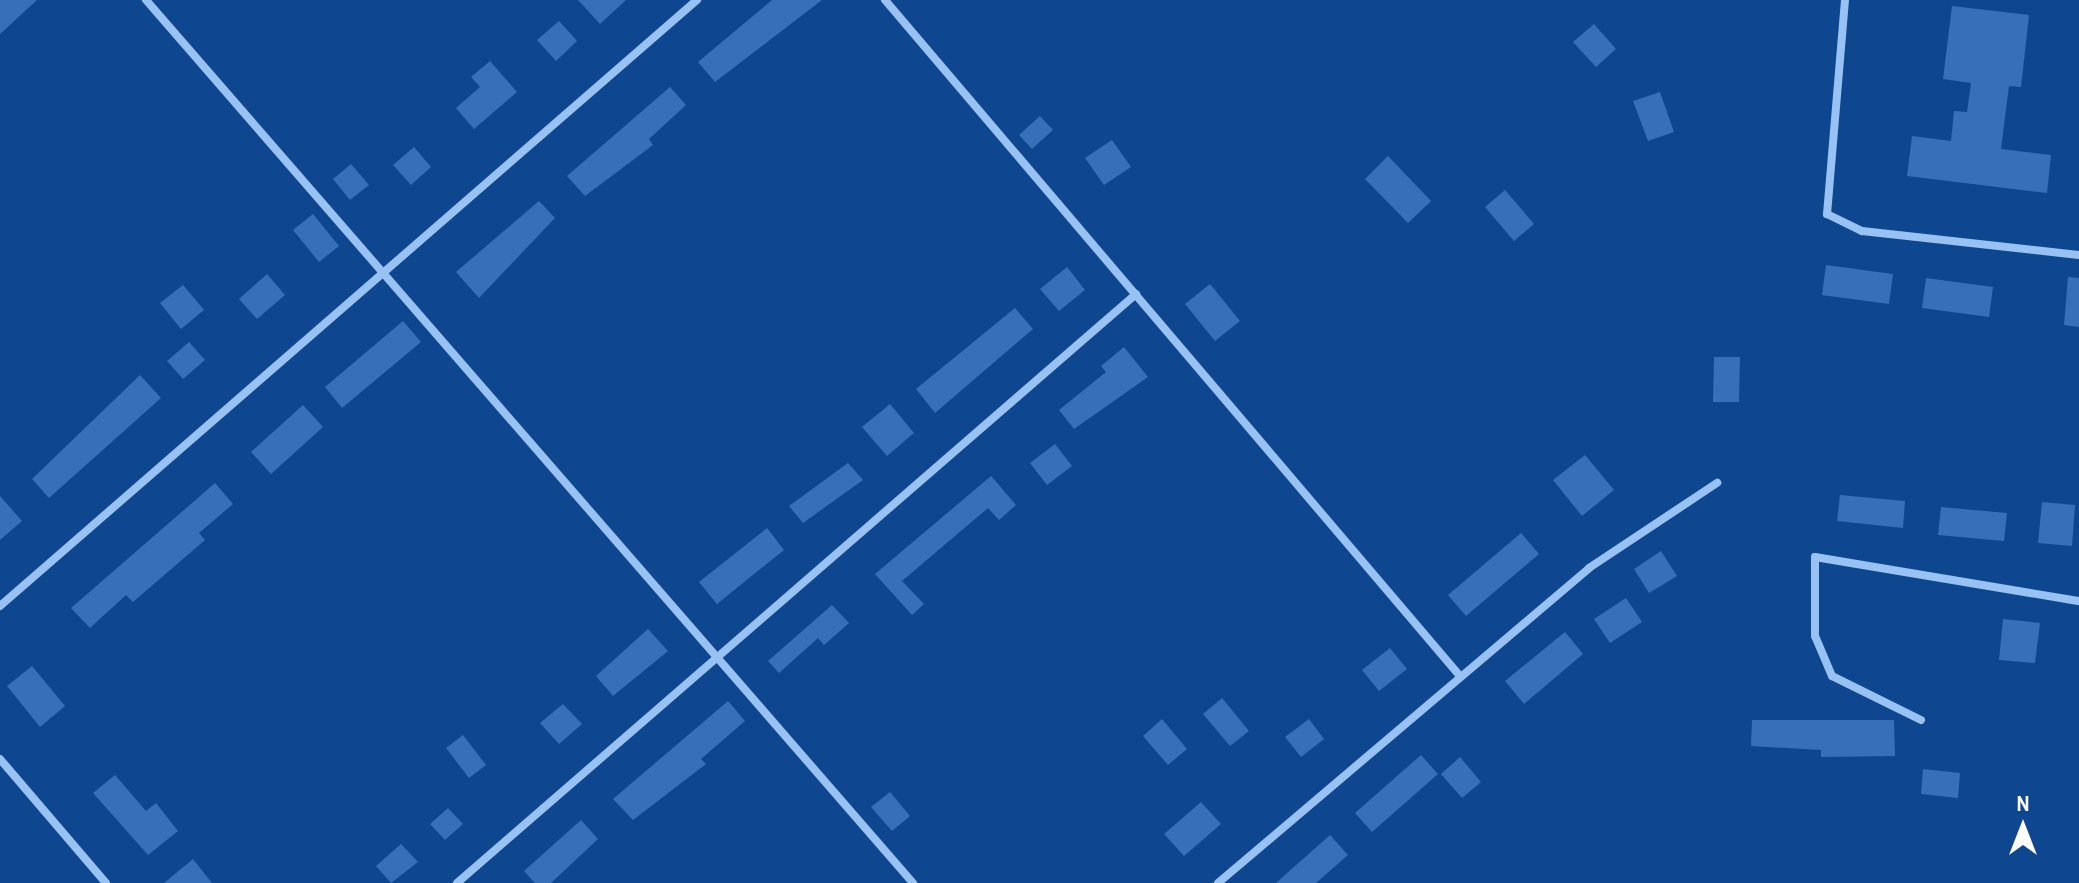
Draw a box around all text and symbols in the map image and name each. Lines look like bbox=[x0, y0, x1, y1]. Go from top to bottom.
north arrow bbox=[1983, 787, 2063, 867]
text: N bbox=[2016, 788, 2030, 818]

